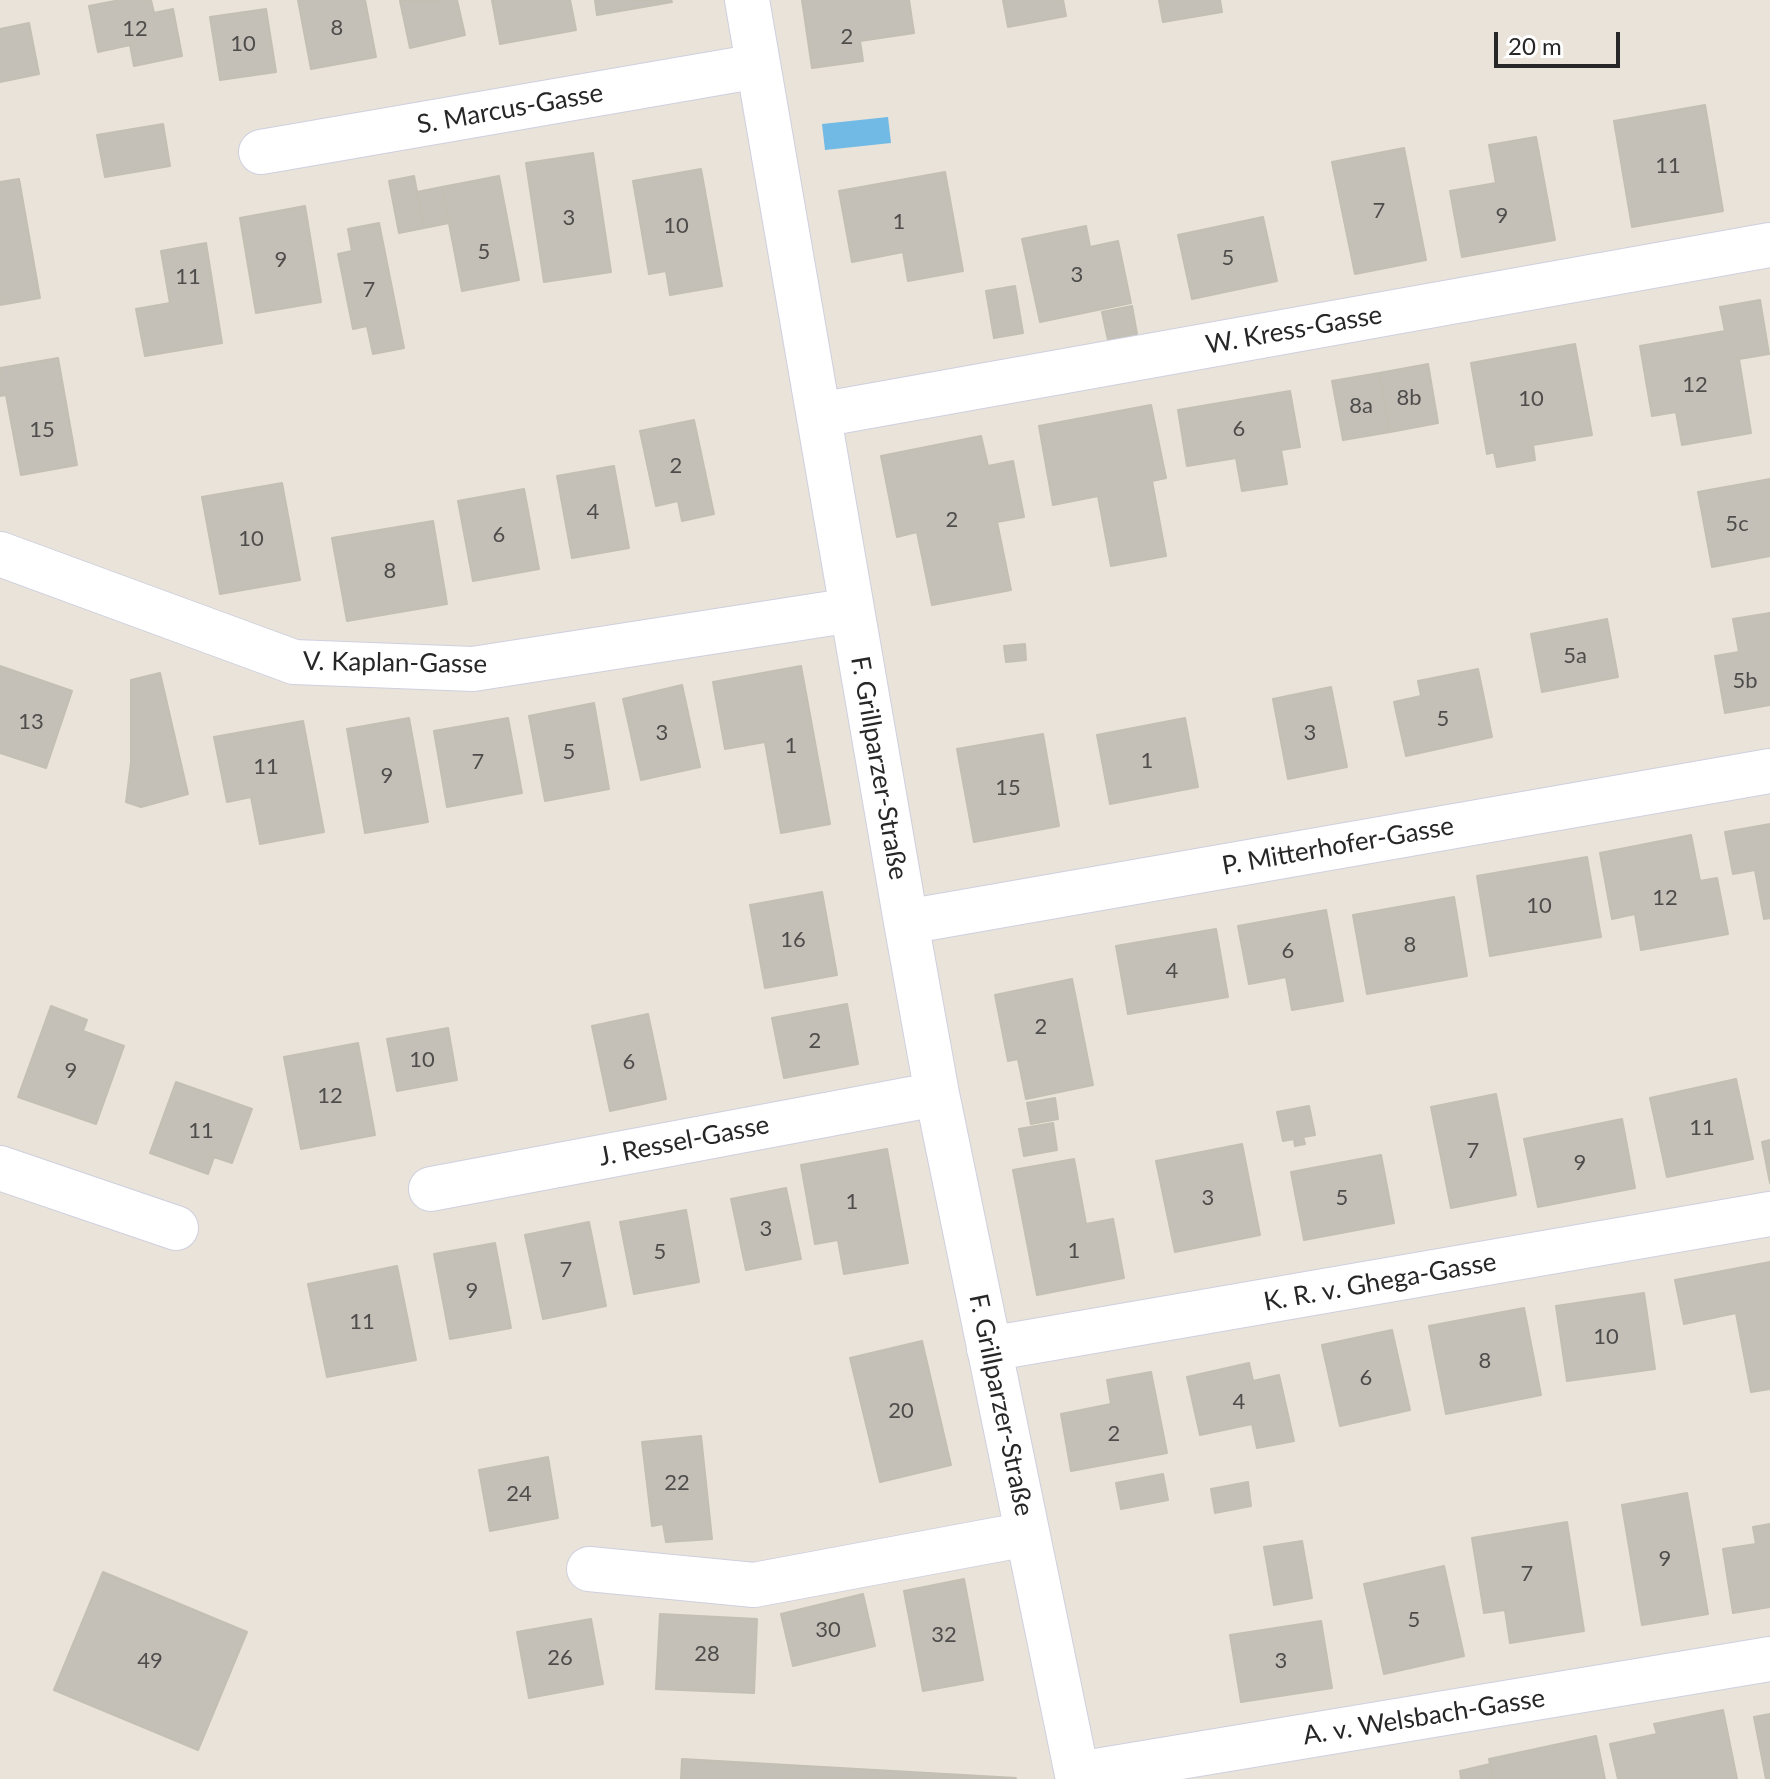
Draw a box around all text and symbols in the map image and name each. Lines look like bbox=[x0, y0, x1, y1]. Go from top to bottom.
house number: 8 bbox=[331, 15, 343, 41]
house number: 12 bbox=[122, 16, 148, 42]
scale bar bbox=[1498, 16, 1624, 66]
house number: 2 bbox=[841, 24, 853, 50]
house number: 10 bbox=[230, 31, 256, 57]
text: 20 m bbox=[1508, 31, 1562, 60]
street label: S. Marcus-Gasse bbox=[415, 77, 605, 141]
house number: 11 bbox=[1655, 153, 1681, 179]
house number: 7 bbox=[1373, 198, 1385, 224]
house number: 9 bbox=[1496, 203, 1508, 229]
house number: 3 bbox=[563, 205, 575, 231]
house number: 1 bbox=[893, 209, 905, 235]
house number: 10 bbox=[663, 213, 689, 239]
house number: 5 bbox=[478, 239, 490, 265]
house number: 5 bbox=[1222, 245, 1234, 271]
house number: 9 bbox=[275, 247, 287, 273]
house number: 3 bbox=[1071, 262, 1083, 288]
house number: 11 bbox=[175, 264, 201, 290]
house number: 7 bbox=[363, 277, 375, 303]
street label: W. Kress-Gasse bbox=[1203, 299, 1385, 361]
house number: 12 bbox=[1682, 372, 1708, 398]
house number: 8b bbox=[1396, 385, 1422, 411]
house number: 10 bbox=[1518, 386, 1544, 412]
house number: 8a bbox=[1349, 393, 1373, 419]
house number: 6 bbox=[1233, 416, 1245, 442]
house number: 15 bbox=[29, 417, 55, 443]
house number: 2 bbox=[670, 453, 682, 479]
house number: 4 bbox=[587, 499, 599, 525]
house number: 2 bbox=[946, 507, 958, 533]
house number: 5c bbox=[1725, 511, 1749, 537]
house number: 6 bbox=[493, 522, 505, 548]
house number: 10 bbox=[238, 526, 264, 552]
house number: 8 bbox=[384, 558, 396, 584]
house number: 5a bbox=[1563, 643, 1587, 669]
street label: V. Kaplan-Gasse bbox=[303, 646, 487, 680]
street label: F. Grillparzer-Straße bbox=[844, 654, 914, 882]
house number: 5b bbox=[1732, 668, 1758, 694]
house number: 5 bbox=[1437, 706, 1449, 732]
house number: 13 bbox=[18, 709, 44, 735]
house number: 3 bbox=[656, 720, 668, 746]
house number: 3 bbox=[1304, 720, 1316, 746]
house number: 1 bbox=[785, 733, 797, 759]
house number: 5 bbox=[563, 739, 575, 765]
house number: 1 bbox=[1141, 748, 1153, 774]
house number: 7 bbox=[472, 749, 484, 775]
house number: 11 bbox=[253, 754, 279, 780]
house number: 9 bbox=[381, 763, 393, 789]
house number: 15 bbox=[995, 775, 1021, 801]
street label: P. Mitterhofer-Gasse bbox=[1220, 810, 1456, 882]
house number: 12 bbox=[1652, 885, 1678, 911]
house number: 10 bbox=[1526, 893, 1552, 919]
house number: 16 bbox=[780, 927, 806, 953]
house number: 8 bbox=[1404, 932, 1416, 958]
house number: 6 bbox=[1282, 938, 1294, 964]
house number: 4 bbox=[1166, 958, 1178, 984]
house number: 2 bbox=[1035, 1014, 1047, 1040]
house number: 2 bbox=[809, 1028, 821, 1054]
house number: 10 bbox=[409, 1047, 435, 1073]
house number: 6 bbox=[623, 1049, 635, 1075]
house number: 9 bbox=[65, 1058, 77, 1084]
house number: 12 bbox=[317, 1083, 343, 1109]
street label: J. Ressel-Gasse bbox=[596, 1109, 772, 1173]
house number: 11 bbox=[1689, 1115, 1715, 1141]
house number: 11 bbox=[188, 1118, 214, 1144]
house number: 7 bbox=[1467, 1138, 1479, 1164]
house number: 9 bbox=[1574, 1150, 1586, 1176]
house number: 3 bbox=[1202, 1185, 1214, 1211]
house number: 5 bbox=[1336, 1185, 1348, 1211]
house number: 1 bbox=[846, 1189, 858, 1215]
house number: 3 bbox=[760, 1216, 772, 1242]
house number: 1 bbox=[1068, 1238, 1080, 1264]
house number: 5 bbox=[654, 1239, 666, 1265]
street label: K. R. v. Ghega-Gasse bbox=[1261, 1246, 1499, 1318]
house number: 7 bbox=[560, 1257, 572, 1283]
house number: 9 bbox=[466, 1278, 478, 1304]
street label: F. Grillparzer-Straße bbox=[962, 1291, 1040, 1519]
house number: 11 bbox=[349, 1309, 375, 1335]
house number: 10 bbox=[1593, 1324, 1619, 1350]
house number: 8 bbox=[1479, 1348, 1491, 1374]
house number: 6 bbox=[1360, 1365, 1372, 1391]
house number: 4 bbox=[1233, 1389, 1245, 1415]
house number: 20 bbox=[888, 1398, 914, 1424]
house number: 2 bbox=[1108, 1421, 1120, 1447]
house number: 22 bbox=[664, 1470, 690, 1496]
house number: 24 bbox=[506, 1481, 532, 1507]
house number: 9 bbox=[1659, 1546, 1671, 1572]
house number: 7 bbox=[1521, 1561, 1533, 1587]
house number: 5 bbox=[1408, 1607, 1420, 1633]
house number: 30 bbox=[815, 1617, 841, 1643]
house number: 32 bbox=[931, 1622, 957, 1648]
house number: 28 bbox=[694, 1641, 720, 1667]
house number: 26 bbox=[547, 1645, 573, 1671]
house number: 49 bbox=[137, 1648, 163, 1674]
house number: 3 bbox=[1275, 1648, 1287, 1674]
street label: A. v. Welsbach-Gasse bbox=[1301, 1682, 1547, 1752]

